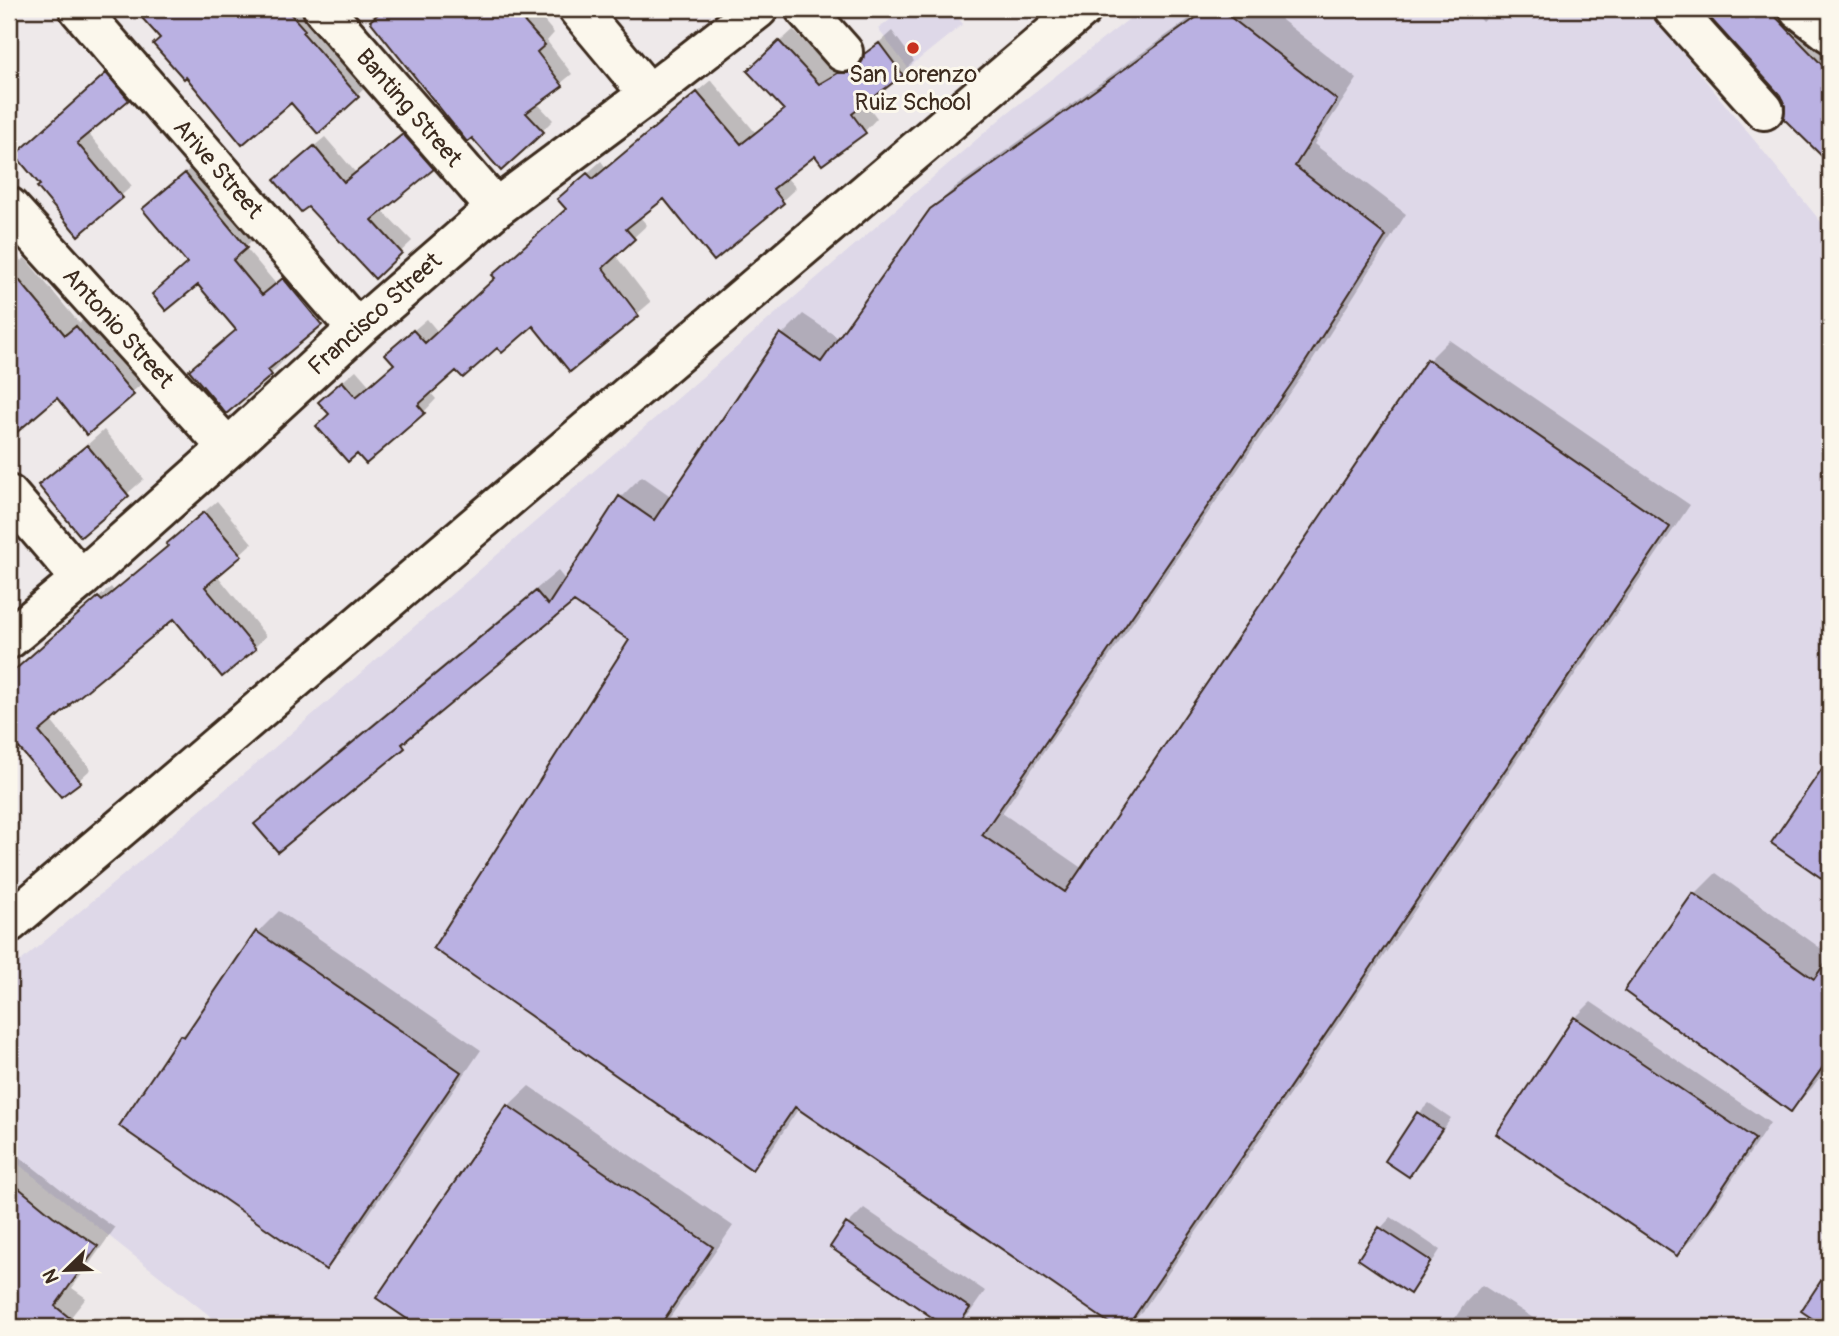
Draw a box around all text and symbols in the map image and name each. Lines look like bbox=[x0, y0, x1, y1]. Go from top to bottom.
marker: San Lorenzo Ruiz School bbox=[905, 40, 921, 56]
street label: Banting Street bbox=[350, 43, 468, 173]
place label: San Lorenzo Ruiz School bbox=[849, 60, 977, 117]
street label: Arive Street bbox=[167, 113, 269, 225]
street label: Francisco Street bbox=[302, 246, 448, 382]
street label: Antonio Street bbox=[56, 262, 180, 395]
north arrow bbox=[32, 1234, 102, 1304]
text: N bbox=[38, 1266, 65, 1287]

